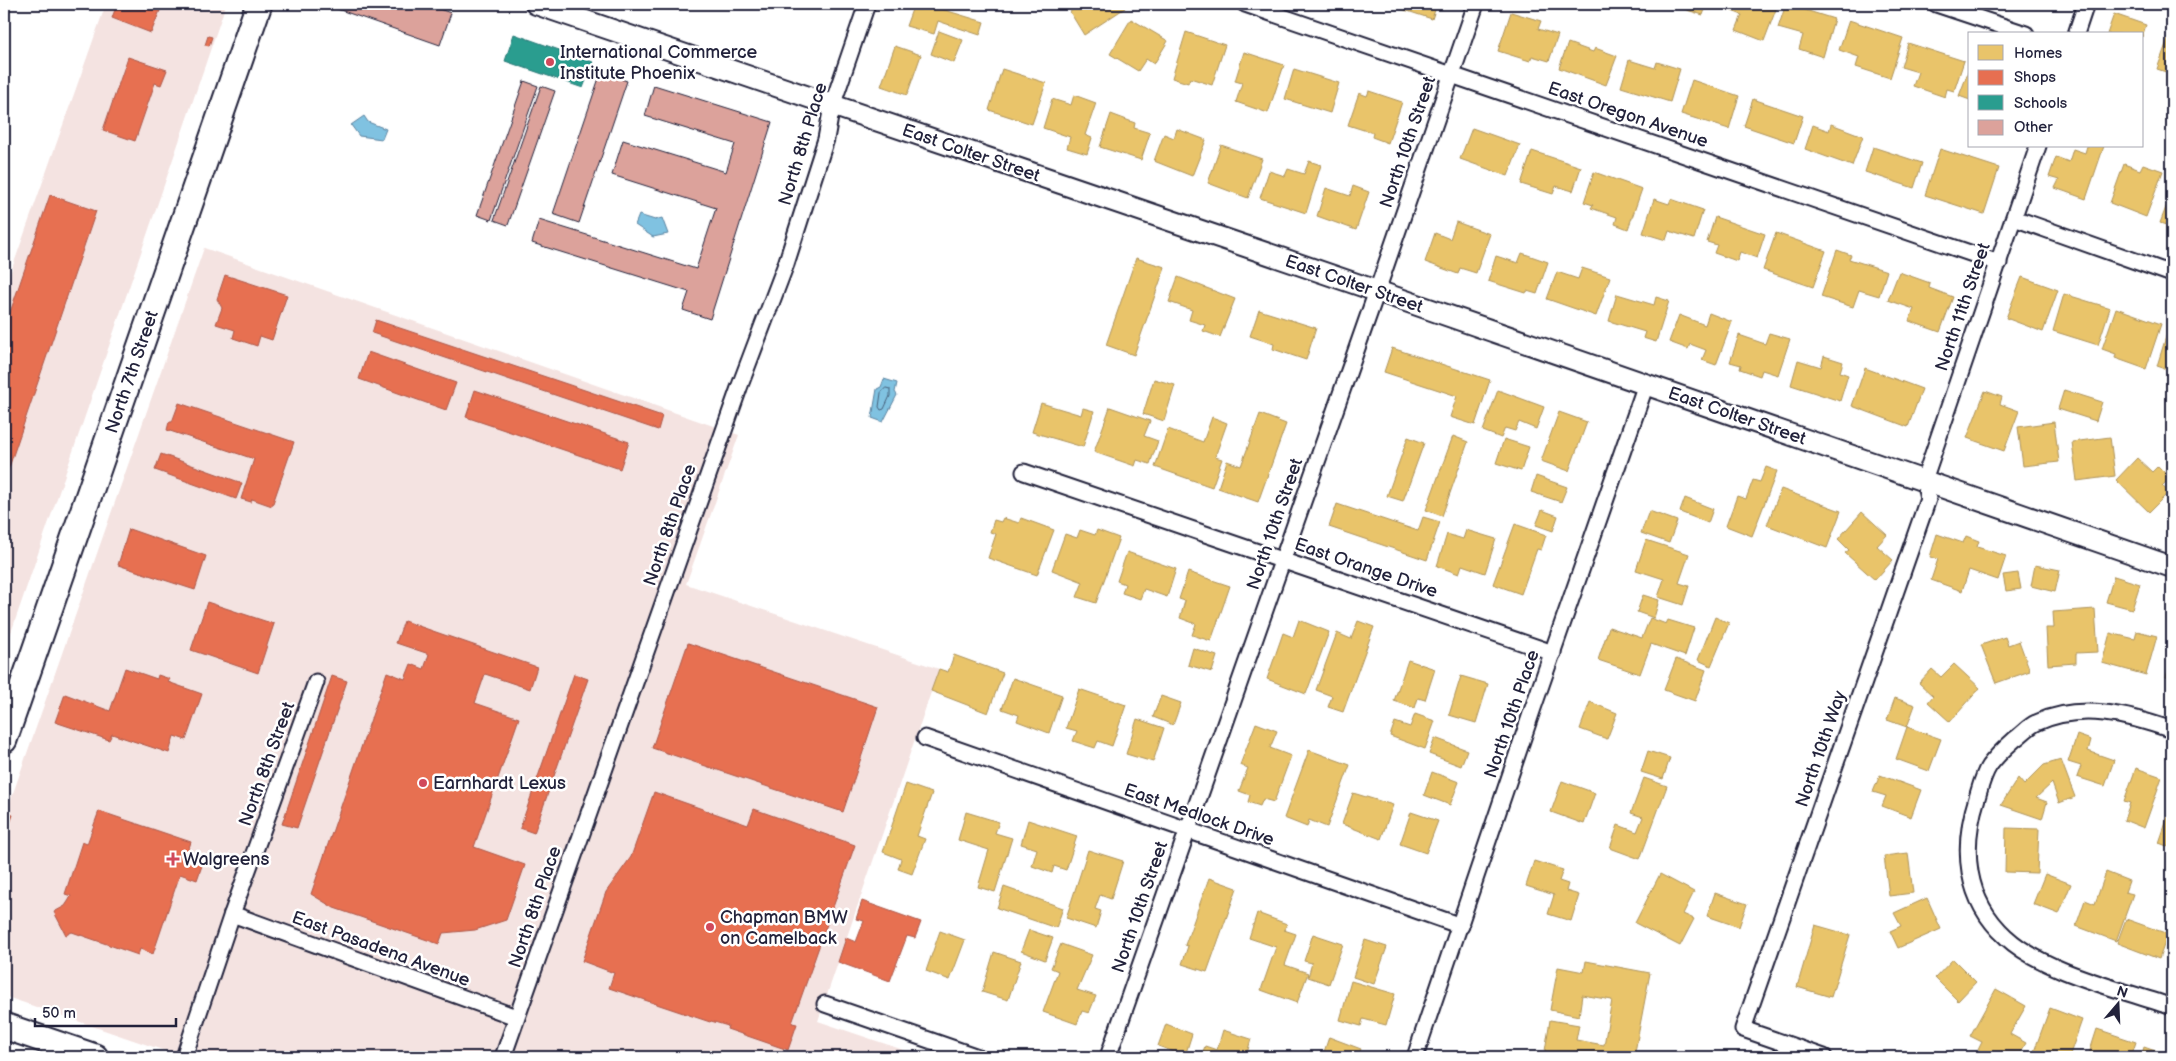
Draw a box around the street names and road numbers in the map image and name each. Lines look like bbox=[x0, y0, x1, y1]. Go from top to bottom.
street label: North 10th Street bbox=[1376, 73, 1441, 211]
street label: East Oregon Avenue bbox=[1545, 78, 1711, 152]
street label: North 8th Place bbox=[774, 80, 832, 208]
street label: East Colter Street bbox=[899, 120, 1043, 187]
street label: North 11th Street bbox=[1931, 240, 1995, 374]
street label: East Colter Street bbox=[1282, 251, 1426, 318]
street label: North 7th Street bbox=[101, 307, 163, 436]
street label: East Colter Street bbox=[1665, 383, 1809, 450]
street label: North 10th Street bbox=[1243, 455, 1308, 593]
street label: North 8th Place bbox=[639, 461, 701, 589]
street label: East Orange Drive bbox=[1292, 534, 1441, 602]
street label: North 10th Place bbox=[1480, 647, 1544, 781]
street label: North 10th Way bbox=[1791, 687, 1851, 810]
street label: North 8th Street bbox=[235, 699, 299, 829]
street label: East Medlock Drive bbox=[1121, 779, 1277, 851]
street label: North 10th Street bbox=[1108, 838, 1173, 976]
street label: North 8th Place bbox=[504, 843, 566, 971]
street label: East Pasadena Avenue bbox=[289, 907, 473, 991]

